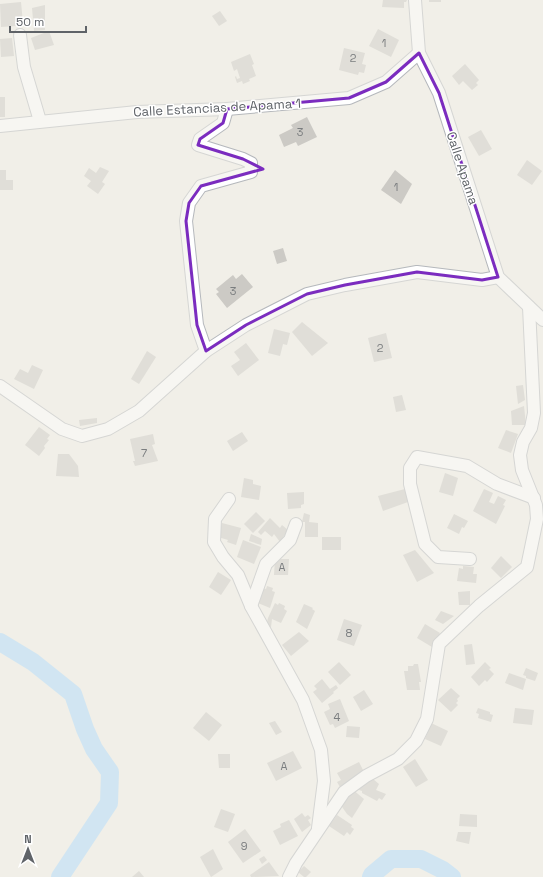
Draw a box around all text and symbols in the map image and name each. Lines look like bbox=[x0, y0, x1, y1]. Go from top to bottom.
scale bar bbox=[10, 8, 86, 34]
text: 50 m bbox=[16, 14, 44, 30]
house number: 1 bbox=[382, 36, 386, 50]
house number: 2 bbox=[350, 51, 357, 65]
street label: Calle Estancias de Apama 1 bbox=[133, 95, 301, 120]
house number: 3 bbox=[297, 125, 304, 139]
street label: Calle Apama bbox=[443, 130, 482, 207]
house number: 1 bbox=[394, 180, 398, 194]
house number: 3 bbox=[230, 284, 237, 298]
house number: 2 bbox=[377, 341, 384, 355]
house number: 7 bbox=[141, 446, 147, 460]
house number: A bbox=[279, 560, 286, 574]
house number: 8 bbox=[346, 626, 353, 640]
house number: 4 bbox=[334, 710, 341, 724]
house number: A bbox=[281, 759, 288, 773]
north arrow bbox=[8, 829, 48, 869]
text: N bbox=[24, 832, 32, 846]
house number: 9 bbox=[241, 839, 248, 853]

